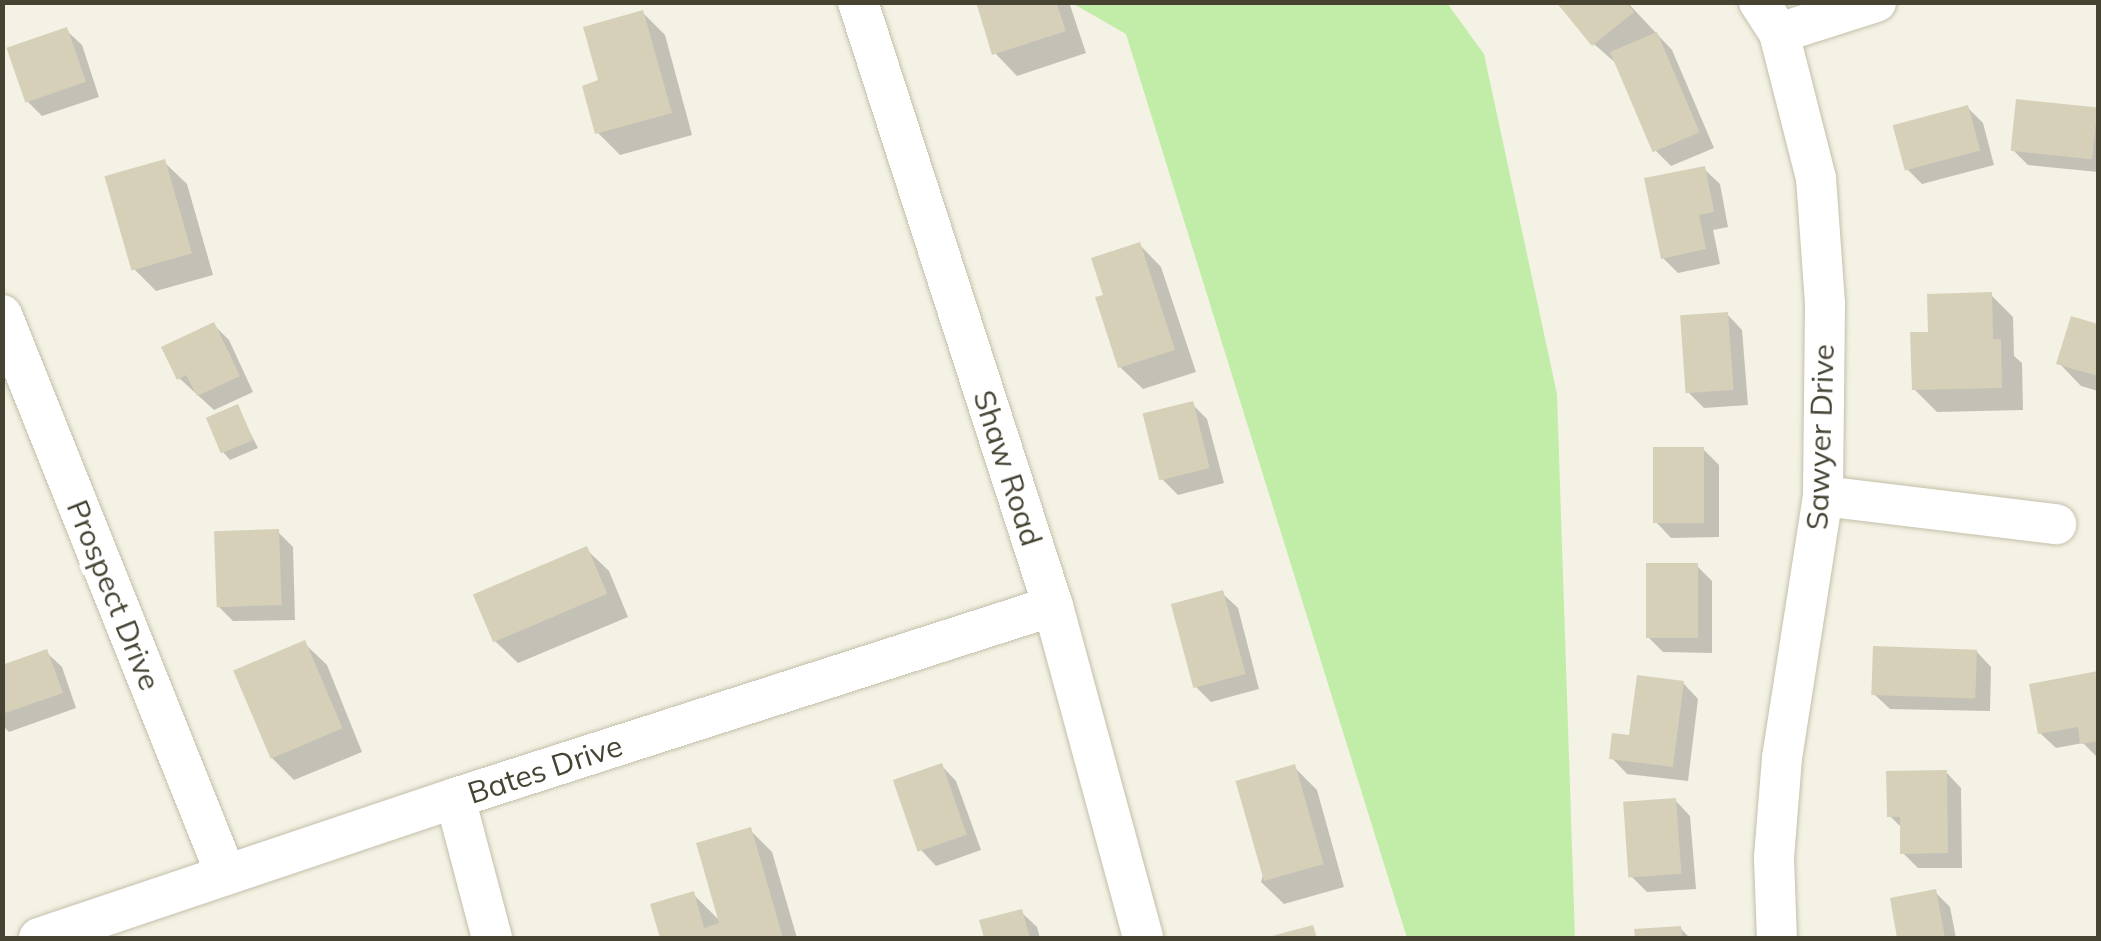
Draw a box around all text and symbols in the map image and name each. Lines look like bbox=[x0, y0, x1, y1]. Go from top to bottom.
street label: Sawyer Drive bbox=[1799, 343, 1841, 531]
street label: Shaw Road bbox=[966, 386, 1050, 550]
street label: Prospect Drive bbox=[59, 495, 169, 695]
street label: Bates Drive bbox=[463, 727, 627, 811]

